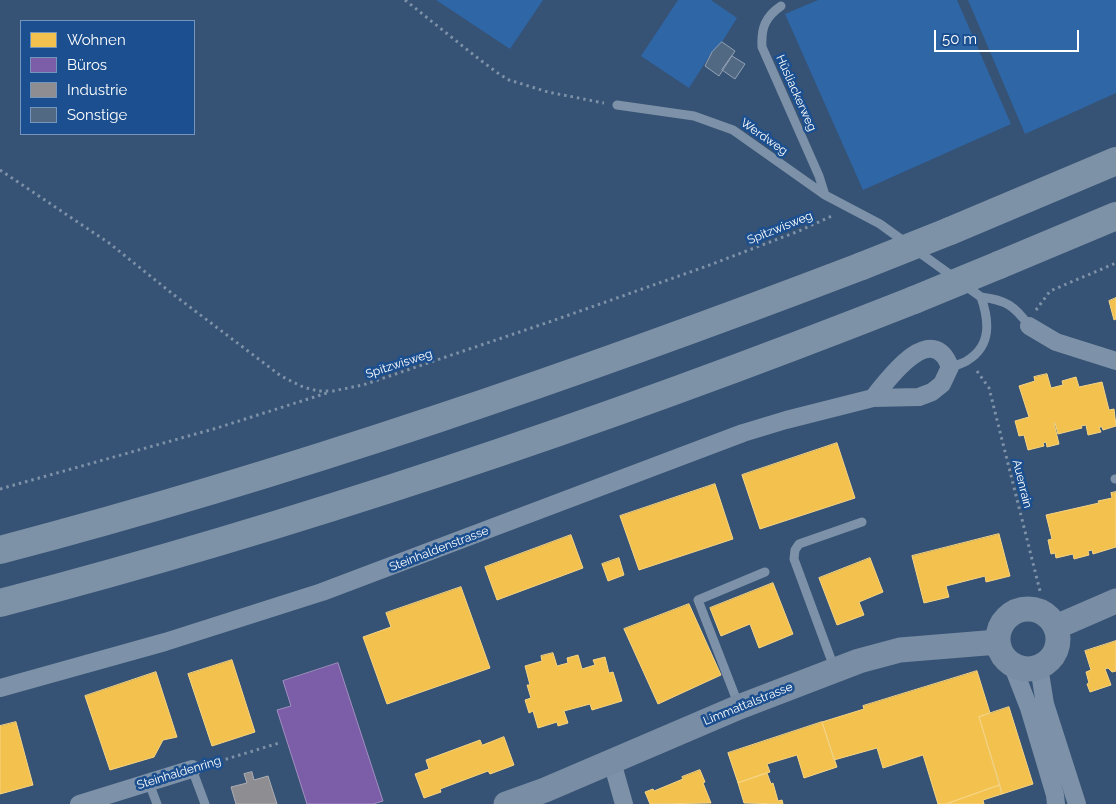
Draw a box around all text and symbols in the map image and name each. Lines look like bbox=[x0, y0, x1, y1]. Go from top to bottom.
legend bbox=[20, 20, 195, 135]
scale bar bbox=[936, 20, 1081, 52]
text: 50 m bbox=[942, 30, 977, 48]
text: Wohnen bbox=[67, 31, 126, 49]
street label: Hüsliackerweg bbox=[773, 53, 819, 133]
text: Büros bbox=[67, 56, 107, 74]
text: Industrie bbox=[67, 81, 127, 99]
text: Sonstige bbox=[67, 106, 127, 124]
street label: Werdweg bbox=[738, 116, 790, 158]
street label: Spitzwisweg bbox=[745, 208, 815, 248]
street label: Spitzwisweg bbox=[364, 346, 434, 382]
street label: Auenrain bbox=[1009, 458, 1035, 510]
street label: Steinhaldenstrasse bbox=[387, 523, 491, 575]
street label: Limmattalstrasse bbox=[701, 679, 795, 729]
street label: Steinhaldenring bbox=[135, 753, 223, 793]

